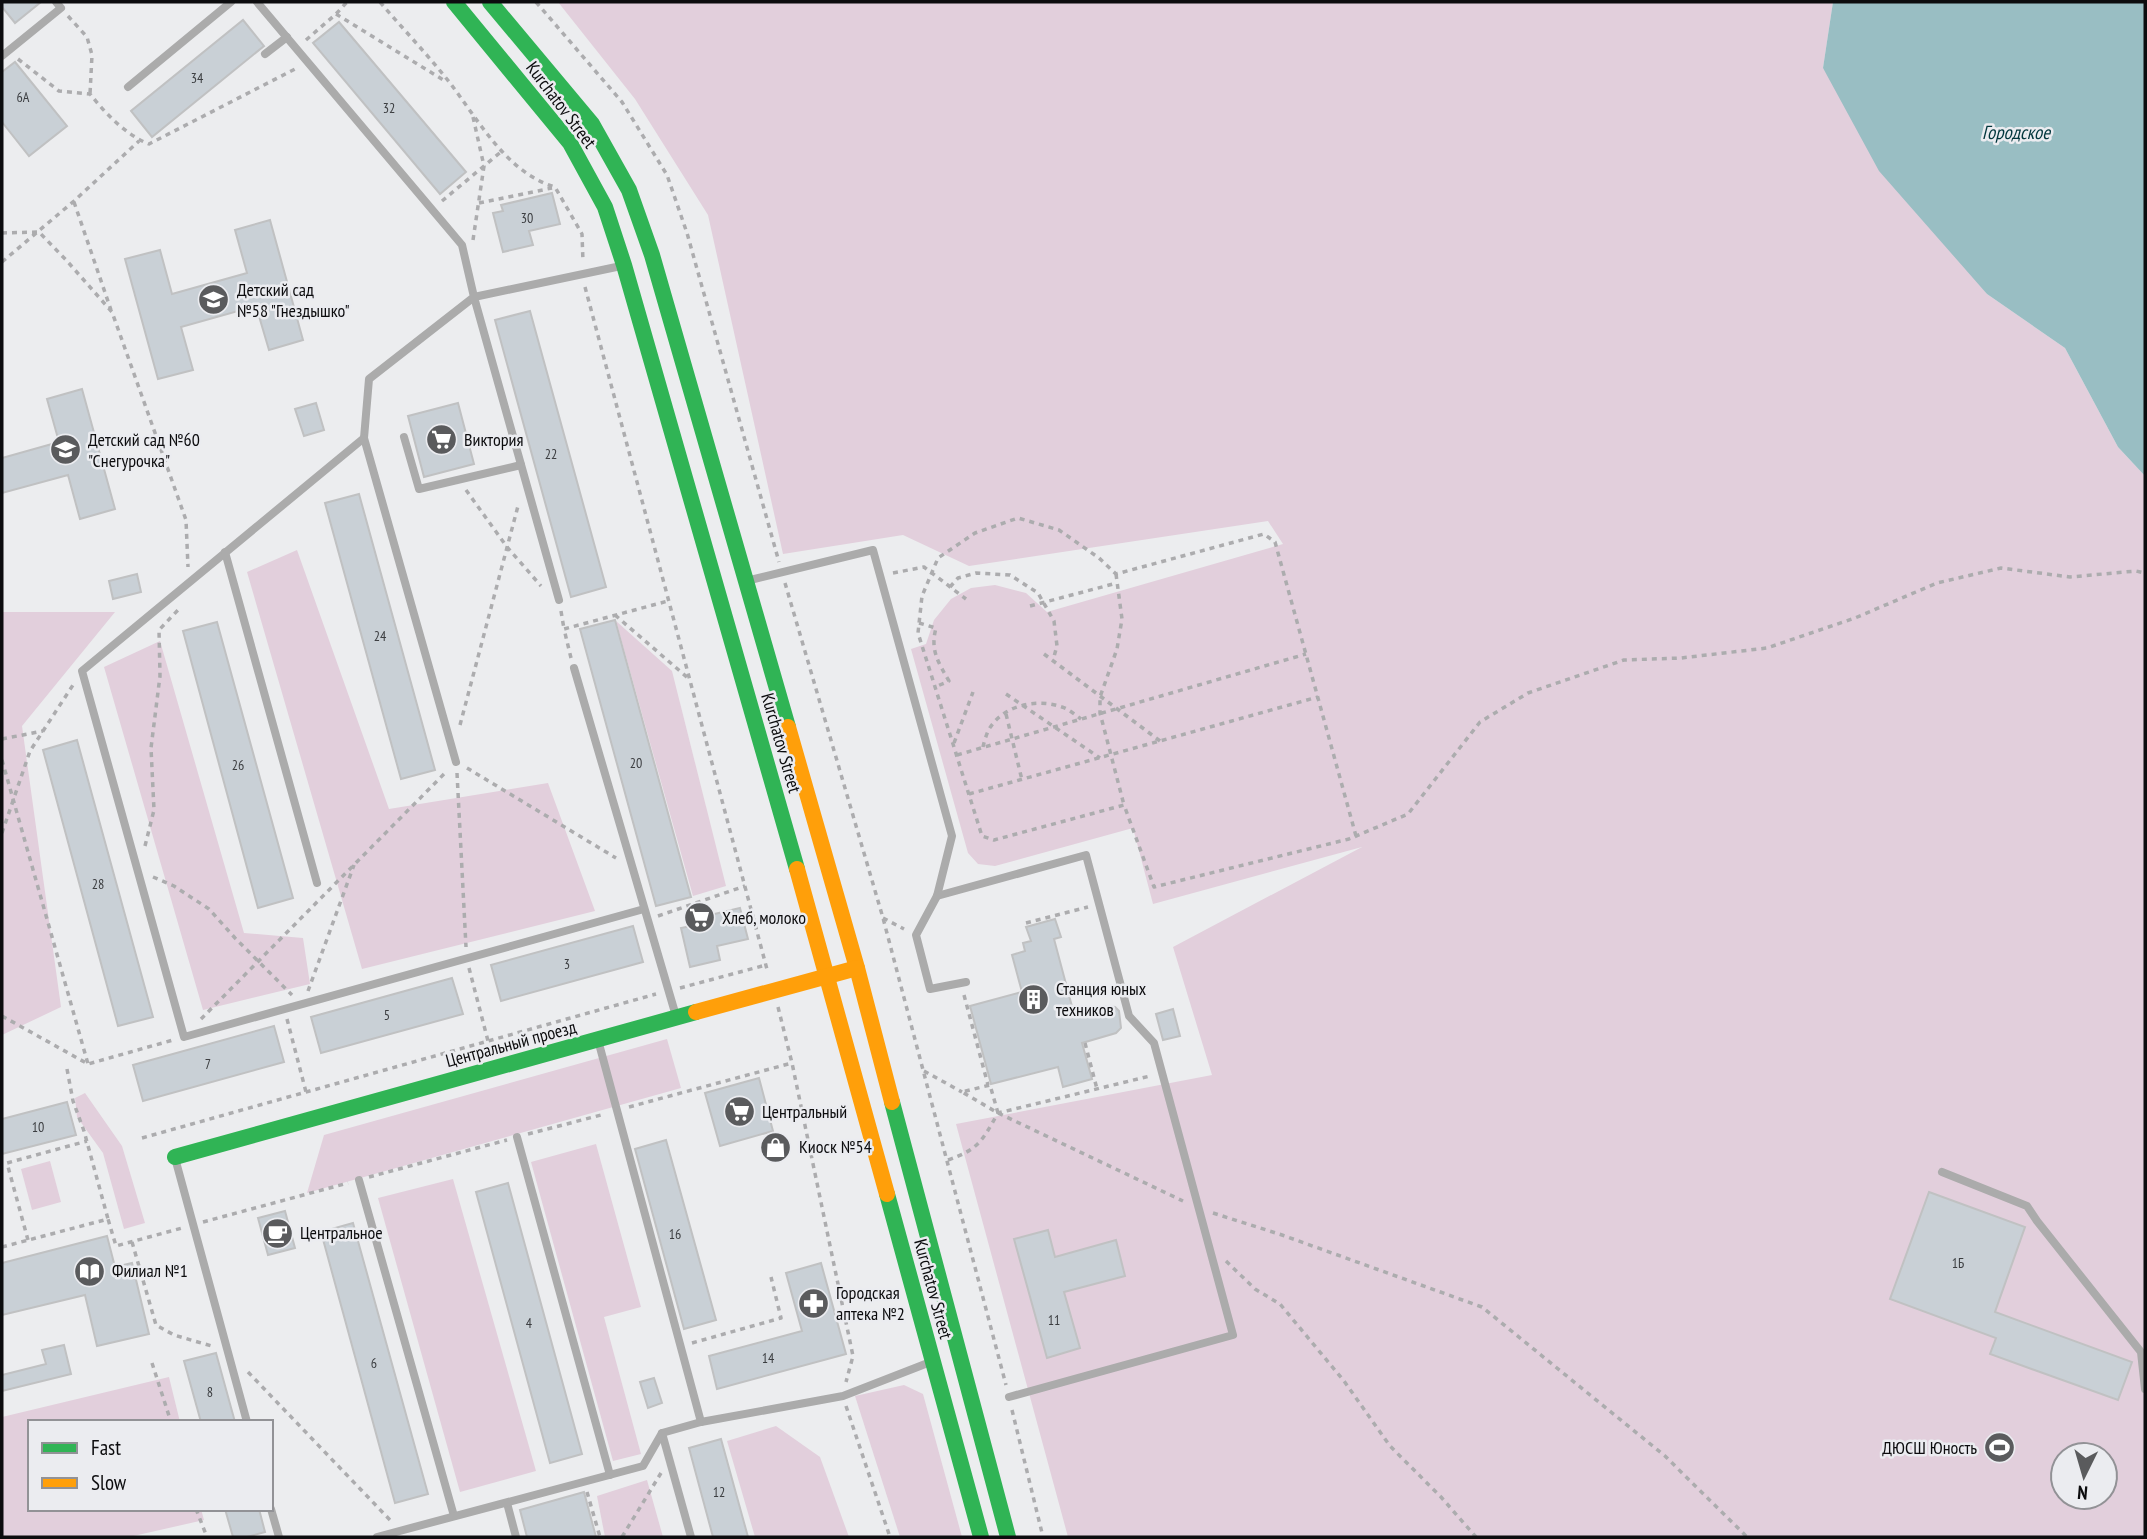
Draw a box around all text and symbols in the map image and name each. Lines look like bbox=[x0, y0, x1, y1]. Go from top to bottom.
street label: Kurchatov Street bbox=[521, 57, 602, 153]
house number: 34 bbox=[191, 69, 204, 87]
house number: 6А bbox=[17, 88, 30, 106]
house number: 32 bbox=[383, 99, 395, 117]
water label: Городское bbox=[1982, 120, 2051, 144]
house number: 30 bbox=[521, 209, 533, 227]
place label: Детский сад №58 "Гнездышко" bbox=[237, 278, 350, 322]
school or university icon: Детский сад №58 "Гнездышко" bbox=[197, 283, 231, 317]
supermarket icon: Виктория bbox=[424, 423, 458, 457]
place label: Детский сад №60 "Снегурочка" bbox=[88, 428, 200, 472]
place label: Виктория bbox=[464, 428, 523, 451]
school or university icon: Детский сад №60 "Снегурочка" bbox=[48, 433, 82, 467]
house number: 22 bbox=[545, 445, 557, 463]
house number: 24 bbox=[374, 627, 387, 645]
street label: Kurchatov Street bbox=[756, 690, 807, 795]
house number: 20 bbox=[630, 754, 642, 772]
house number: 26 bbox=[232, 756, 244, 774]
house number: 28 bbox=[92, 875, 104, 893]
supermarket icon: Хлеб, молоко bbox=[682, 901, 716, 935]
place label: Хлеб, молоко bbox=[722, 906, 806, 929]
house number: 3 bbox=[564, 955, 570, 973]
place label: Станция юных техников bbox=[1056, 977, 1147, 1021]
building icon: Станция юных техников bbox=[1016, 982, 1050, 1016]
house number: 5 bbox=[384, 1006, 390, 1024]
street label: Центральный проезд bbox=[443, 1015, 579, 1072]
house number: 7 bbox=[205, 1055, 211, 1073]
supermarket icon: Центральный bbox=[722, 1095, 756, 1129]
place label: Центральный bbox=[762, 1100, 847, 1123]
house number: 10 bbox=[32, 1118, 44, 1136]
shop icon: Киоск №54 bbox=[759, 1130, 793, 1164]
place label: Киоск №54 bbox=[799, 1135, 872, 1158]
cafe icon: Центральное bbox=[260, 1216, 294, 1250]
place label: Центральное bbox=[300, 1221, 383, 1244]
house number: 16 bbox=[669, 1225, 681, 1243]
street label: Kurchatov Street bbox=[909, 1236, 958, 1341]
library icon: Филиал №1 bbox=[72, 1254, 106, 1288]
house number: 1Б bbox=[1952, 1254, 1964, 1272]
place label: Филиал №1 bbox=[112, 1259, 188, 1282]
place label: Городская аптека №2 bbox=[836, 1281, 905, 1325]
pharmacy icon: Городская аптека №2 bbox=[796, 1286, 830, 1320]
house number: 11 bbox=[1048, 1311, 1060, 1329]
house number: 4 bbox=[526, 1314, 533, 1332]
house number: 14 bbox=[762, 1349, 775, 1367]
house number: 6 bbox=[371, 1354, 377, 1372]
house number: 8 bbox=[207, 1383, 213, 1401]
legend bbox=[28, 1420, 273, 1511]
sports icon: ДЮСШ Юность bbox=[1983, 1431, 2017, 1465]
text: Fast bbox=[91, 1434, 121, 1461]
place label: ДЮСШ Юность bbox=[1882, 1436, 1977, 1459]
north arrow bbox=[2049, 1441, 2119, 1511]
text: Slow bbox=[91, 1469, 127, 1496]
text: N bbox=[2076, 1481, 2089, 1505]
house number: 12 bbox=[713, 1483, 725, 1501]

